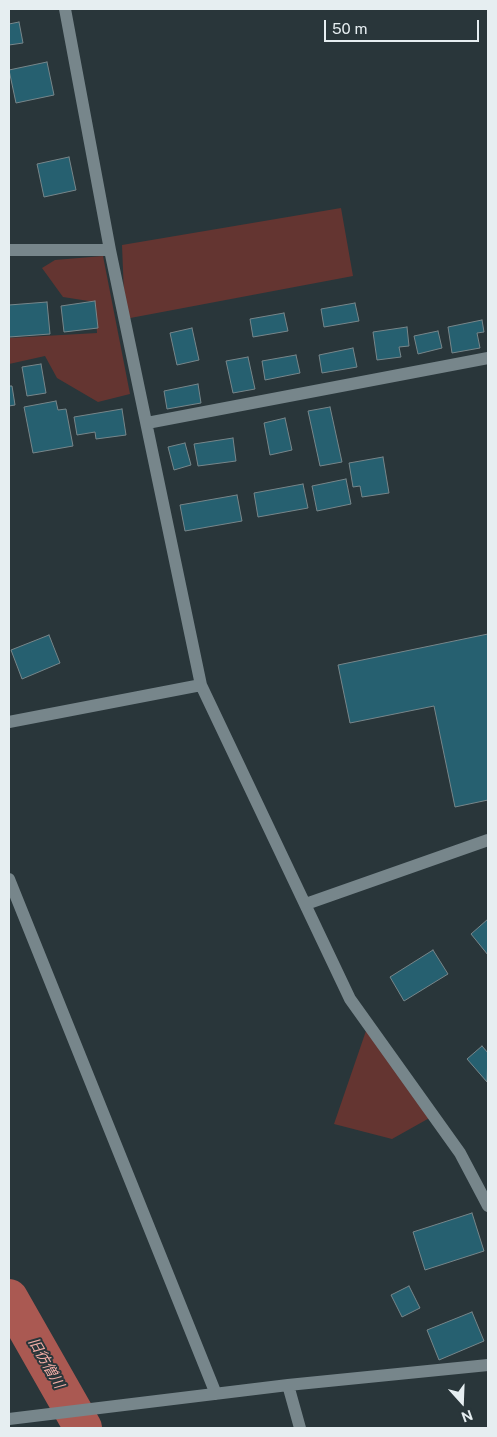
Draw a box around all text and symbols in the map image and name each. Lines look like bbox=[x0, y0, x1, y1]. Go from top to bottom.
scale bar bbox=[327, 10, 482, 42]
text: 50 m bbox=[332, 20, 367, 37]
water label: 旧彷僧川 bbox=[25, 1335, 67, 1391]
north arrow bbox=[437, 1377, 487, 1427]
text: N bbox=[459, 1407, 475, 1425]

